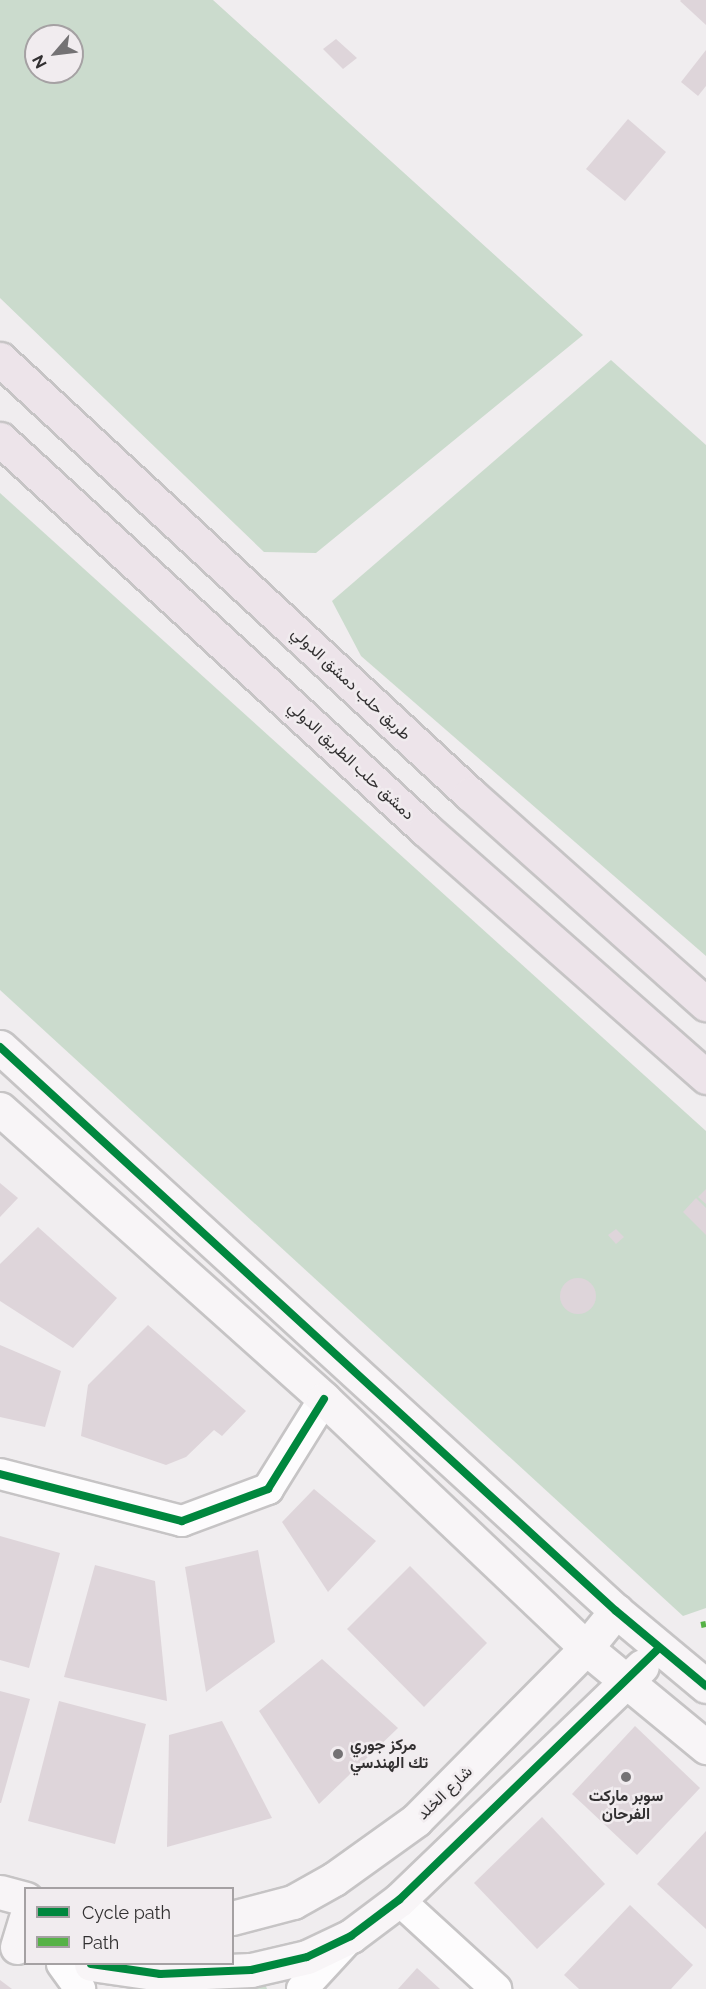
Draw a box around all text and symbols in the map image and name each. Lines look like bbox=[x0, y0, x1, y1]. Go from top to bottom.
north arrow bbox=[24, 24, 84, 84]
text: N bbox=[28, 52, 51, 72]
street label: طريق حلب دمشق الدولي bbox=[287, 624, 415, 744]
street label: دمشق حلب الطريق الدولي bbox=[284, 698, 418, 824]
place label: مركز جوري تك الهندسي bbox=[350, 1735, 428, 1773]
marker: مركز جوري تك الهندسي bbox=[331, 1747, 345, 1761]
street label: شارع الخلد bbox=[413, 1762, 477, 1824]
marker: سوبر ماركت الفرحان bbox=[619, 1770, 633, 1784]
place label: سوبر ماركت الفرحان bbox=[589, 1786, 663, 1824]
legend bbox=[24, 1887, 234, 1965]
text: Cycle path bbox=[82, 1902, 171, 1923]
text: Path bbox=[82, 1932, 119, 1953]

